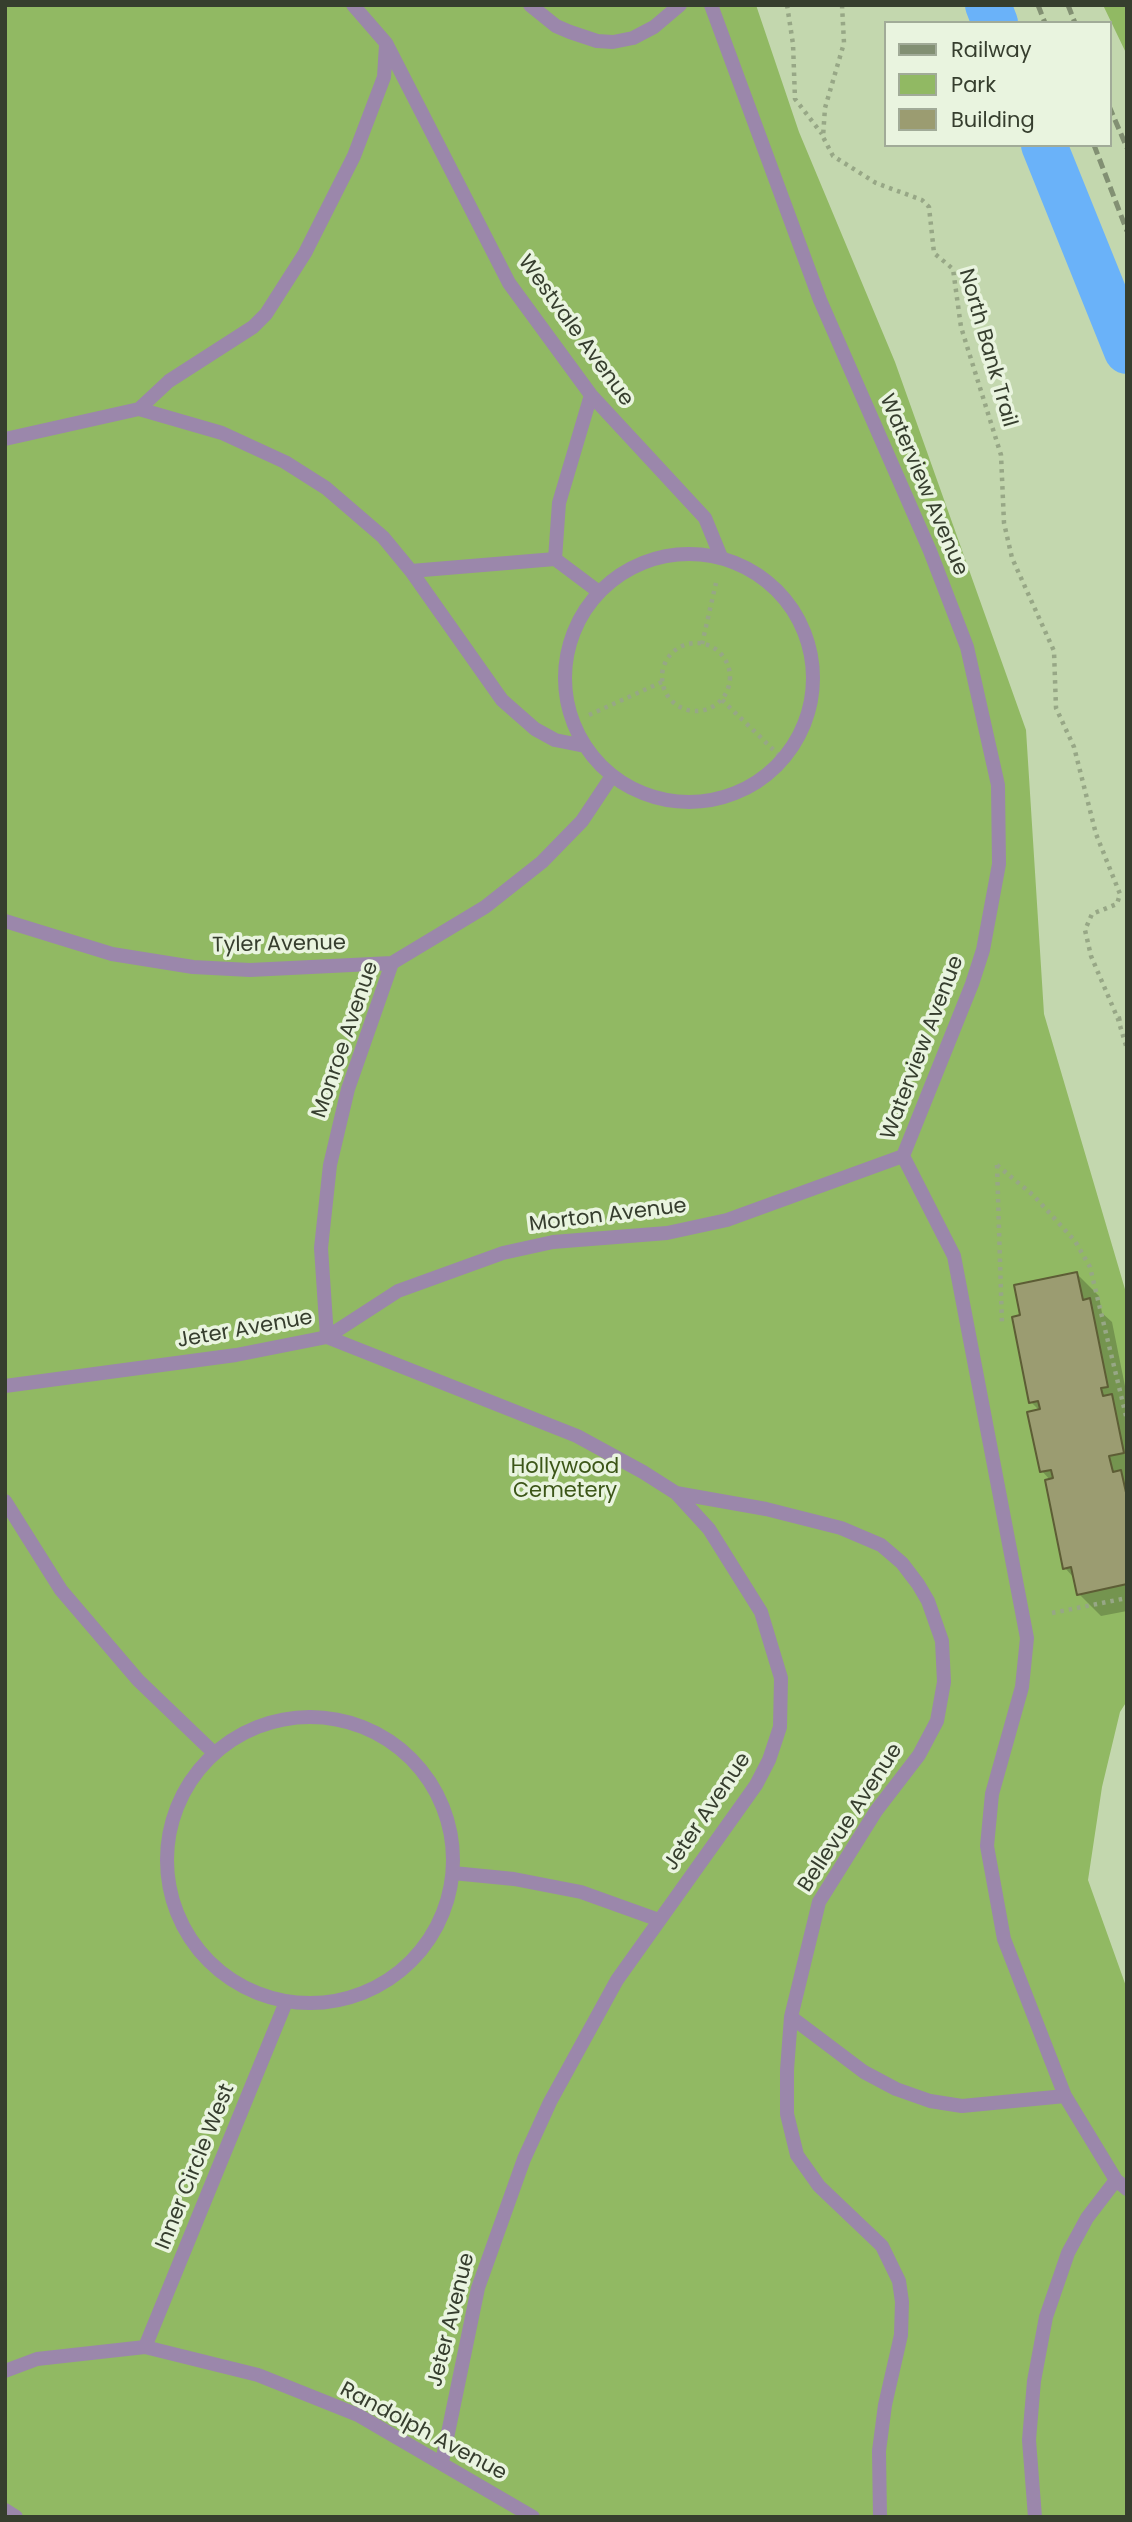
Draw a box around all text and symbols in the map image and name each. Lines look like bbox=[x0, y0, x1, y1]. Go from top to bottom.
legend bbox=[884, 21, 1111, 147]
text: Railway bbox=[951, 35, 1032, 64]
text: Park bbox=[951, 70, 996, 99]
text: Building bbox=[951, 105, 1035, 134]
street label: Westvale Avenue bbox=[512, 250, 638, 412]
street label: North Bank Trail bbox=[952, 266, 1022, 430]
street label: Waterview Avenue bbox=[873, 390, 973, 580]
street label: Tyler Avenue bbox=[212, 931, 346, 959]
street label: Waterview Avenue bbox=[876, 953, 970, 1143]
street label: Monroe Avenue bbox=[307, 958, 385, 1122]
street label: Morton Avenue bbox=[528, 1194, 688, 1238]
street label: Jeter Avenue bbox=[175, 1306, 315, 1354]
park label: Hollywood Cemetery bbox=[511, 1455, 619, 1505]
street label: Bellevue Avenue bbox=[794, 1739, 908, 1897]
street label: Jeter Avenue bbox=[659, 1748, 757, 1876]
street label: Inner Circle West bbox=[151, 2081, 241, 2253]
street label: Jeter Avenue bbox=[423, 2250, 481, 2390]
street label: Randolph Avenue bbox=[335, 2377, 511, 2487]

